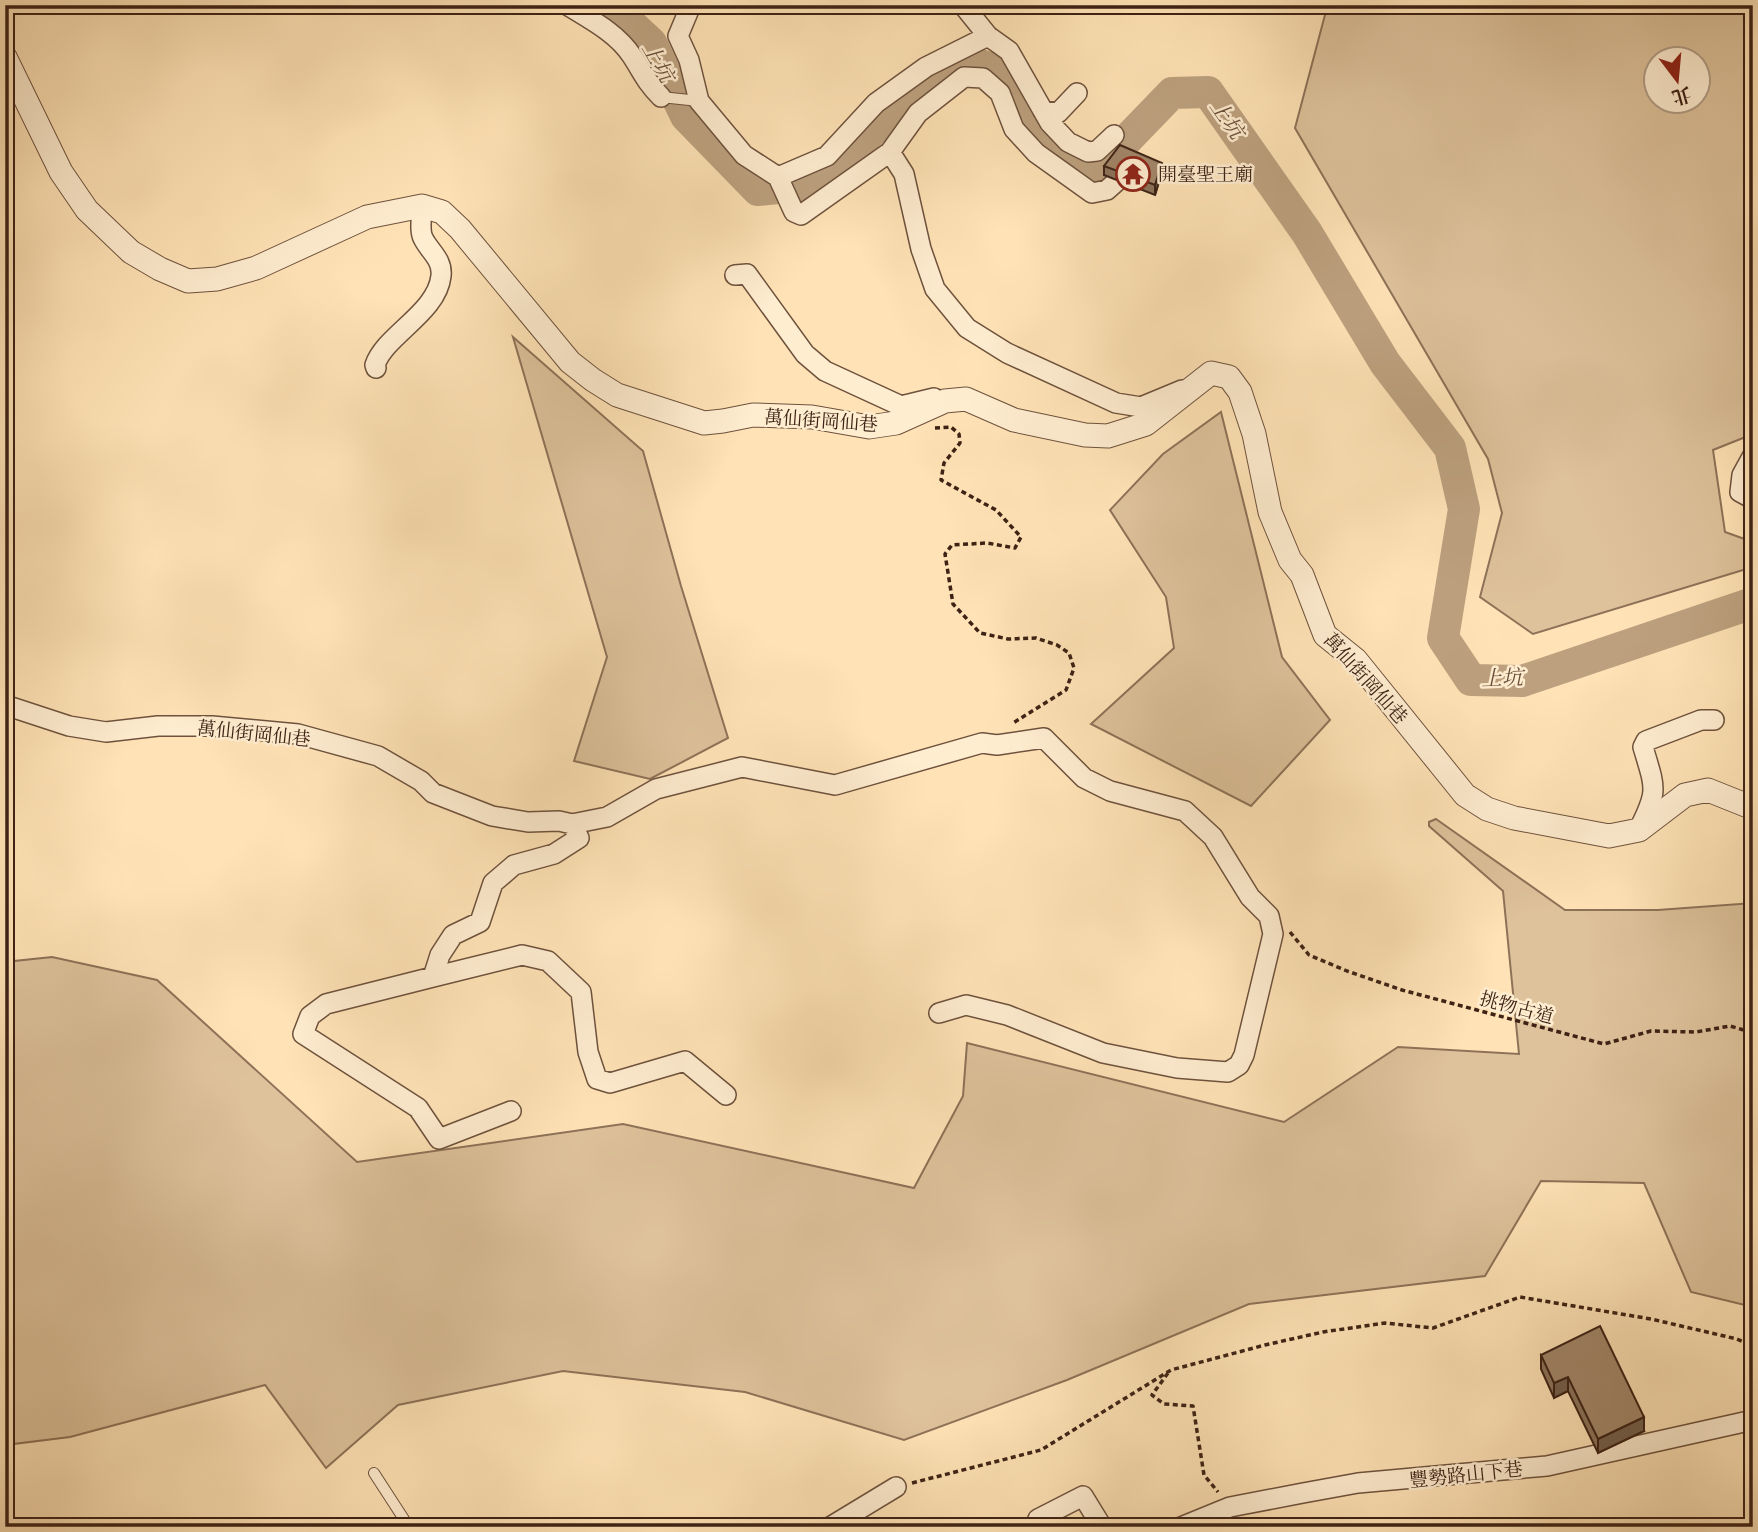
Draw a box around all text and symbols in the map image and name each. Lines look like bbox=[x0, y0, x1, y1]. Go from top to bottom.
water label: 上坑 bbox=[637, 37, 681, 89]
north arrow bbox=[1642, 46, 1712, 116]
text: 北 bbox=[1669, 82, 1694, 110]
water label: 上坑 bbox=[1205, 94, 1251, 146]
temple icon: 開臺聖王廟 bbox=[1114, 155, 1152, 193]
place label: 開臺聖王廟 bbox=[1158, 163, 1253, 186]
street label: 萬仙街岡仙巷 bbox=[763, 405, 879, 436]
street label: 萬仙街岡仙巷 bbox=[1319, 628, 1412, 728]
water label: 上坑 bbox=[1481, 664, 1526, 691]
street label: 萬仙街岡仙巷 bbox=[196, 716, 312, 751]
street label: 挑物古道 bbox=[1477, 987, 1557, 1028]
street label: 豐勢路山下巷 bbox=[1408, 1457, 1524, 1492]

